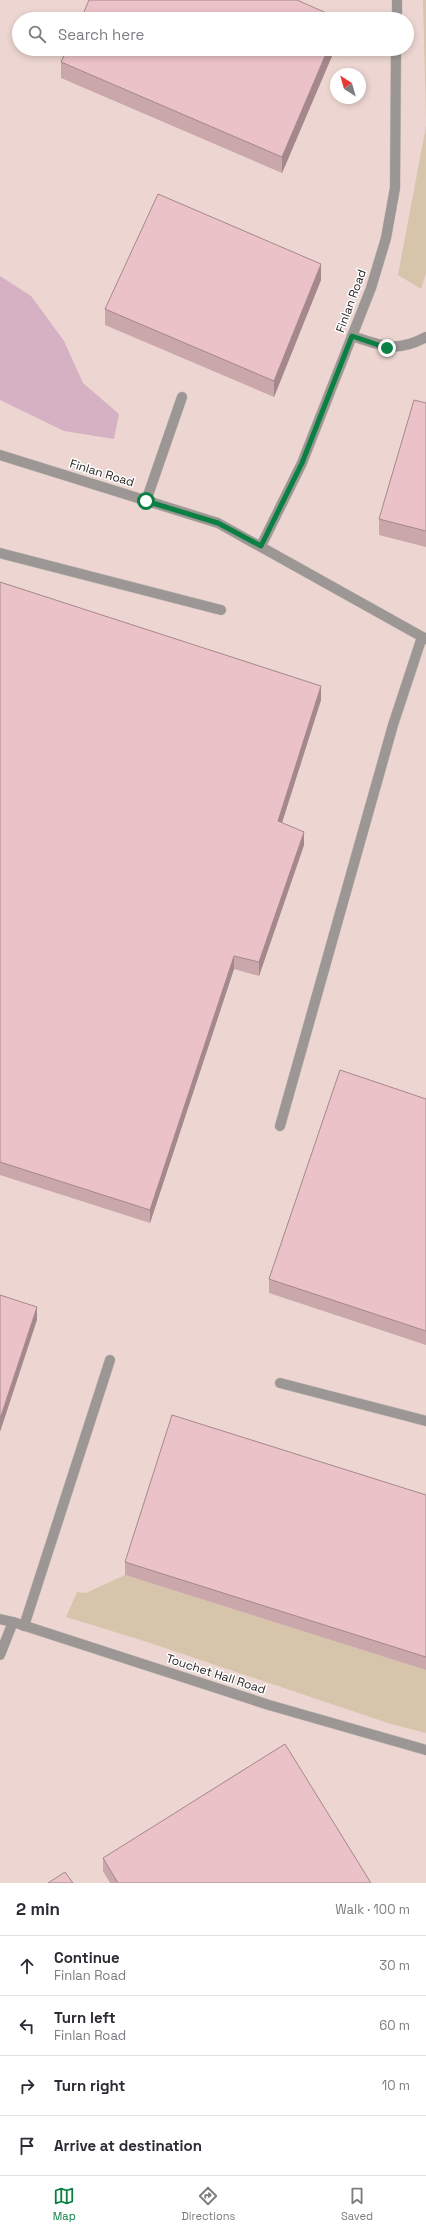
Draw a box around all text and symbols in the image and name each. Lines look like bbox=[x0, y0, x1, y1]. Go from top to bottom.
search box bbox=[12, 12, 414, 56]
icon: search bbox=[26, 23, 48, 45]
text: Search here bbox=[58, 25, 144, 44]
north arrow bbox=[330, 68, 366, 104]
street label: Finlan Road bbox=[332, 267, 370, 335]
route end bbox=[378, 339, 396, 357]
street label: Finlan Road bbox=[68, 456, 136, 490]
route start bbox=[137, 492, 155, 510]
street label: Touchet Hall Road bbox=[164, 1650, 268, 1698]
text: 2 min bbox=[16, 1898, 60, 1920]
text: Walk · 100 m bbox=[335, 1901, 410, 1918]
text: Continue bbox=[54, 1948, 120, 1967]
icon: ahead bbox=[16, 1955, 38, 1977]
text: 30 m bbox=[379, 1957, 410, 1974]
text: Finlan Road bbox=[54, 1967, 126, 1984]
text: Turn left bbox=[54, 2008, 116, 2027]
icon: left bbox=[16, 2015, 38, 2037]
text: 60 m bbox=[379, 2017, 410, 2034]
text: Finlan Road bbox=[54, 2027, 126, 2044]
icon: right bbox=[16, 2075, 38, 2097]
text: Turn right bbox=[54, 2076, 125, 2095]
text: 10 m bbox=[382, 2077, 410, 2094]
icon: arrive bbox=[16, 2135, 38, 2157]
text: Arrive at destination bbox=[54, 2136, 202, 2155]
tab: Map bbox=[53, 2185, 76, 2223]
tab: Directions bbox=[181, 2185, 235, 2223]
tab: Saved bbox=[341, 2185, 373, 2223]

